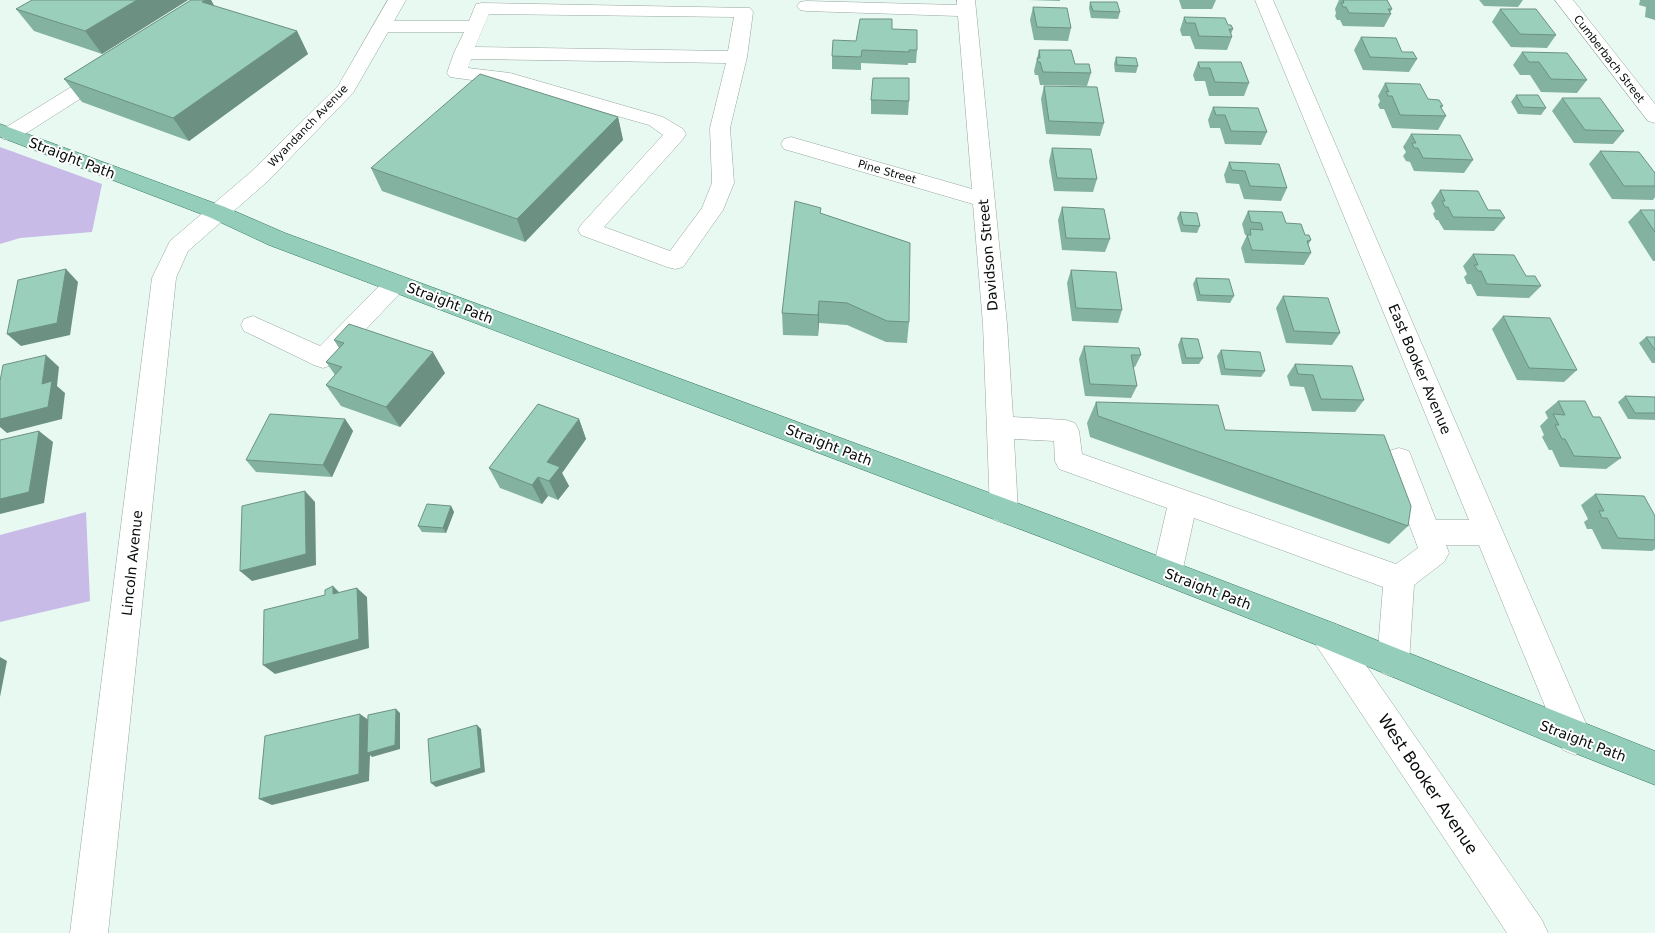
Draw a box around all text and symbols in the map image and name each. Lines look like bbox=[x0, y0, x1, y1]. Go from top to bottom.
street label: Cumberbach Street bbox=[1571, 13, 1648, 106]
street label: Wyandanch Avenue bbox=[265, 82, 351, 170]
street label: Straight Path bbox=[27, 134, 117, 182]
street label: Pine Street bbox=[856, 157, 918, 187]
street label: Davidson Street bbox=[975, 198, 1001, 312]
street label: Straight Path bbox=[405, 279, 495, 327]
street label: East Booker Avenue bbox=[1385, 302, 1455, 436]
street label: Straight Path bbox=[784, 421, 874, 469]
street label: Lincoln Avenue bbox=[119, 509, 145, 617]
street label: Straight Path bbox=[1163, 565, 1253, 613]
street label: West Booker Avenue bbox=[1374, 710, 1482, 858]
street label: Straight Path bbox=[1538, 717, 1628, 765]

